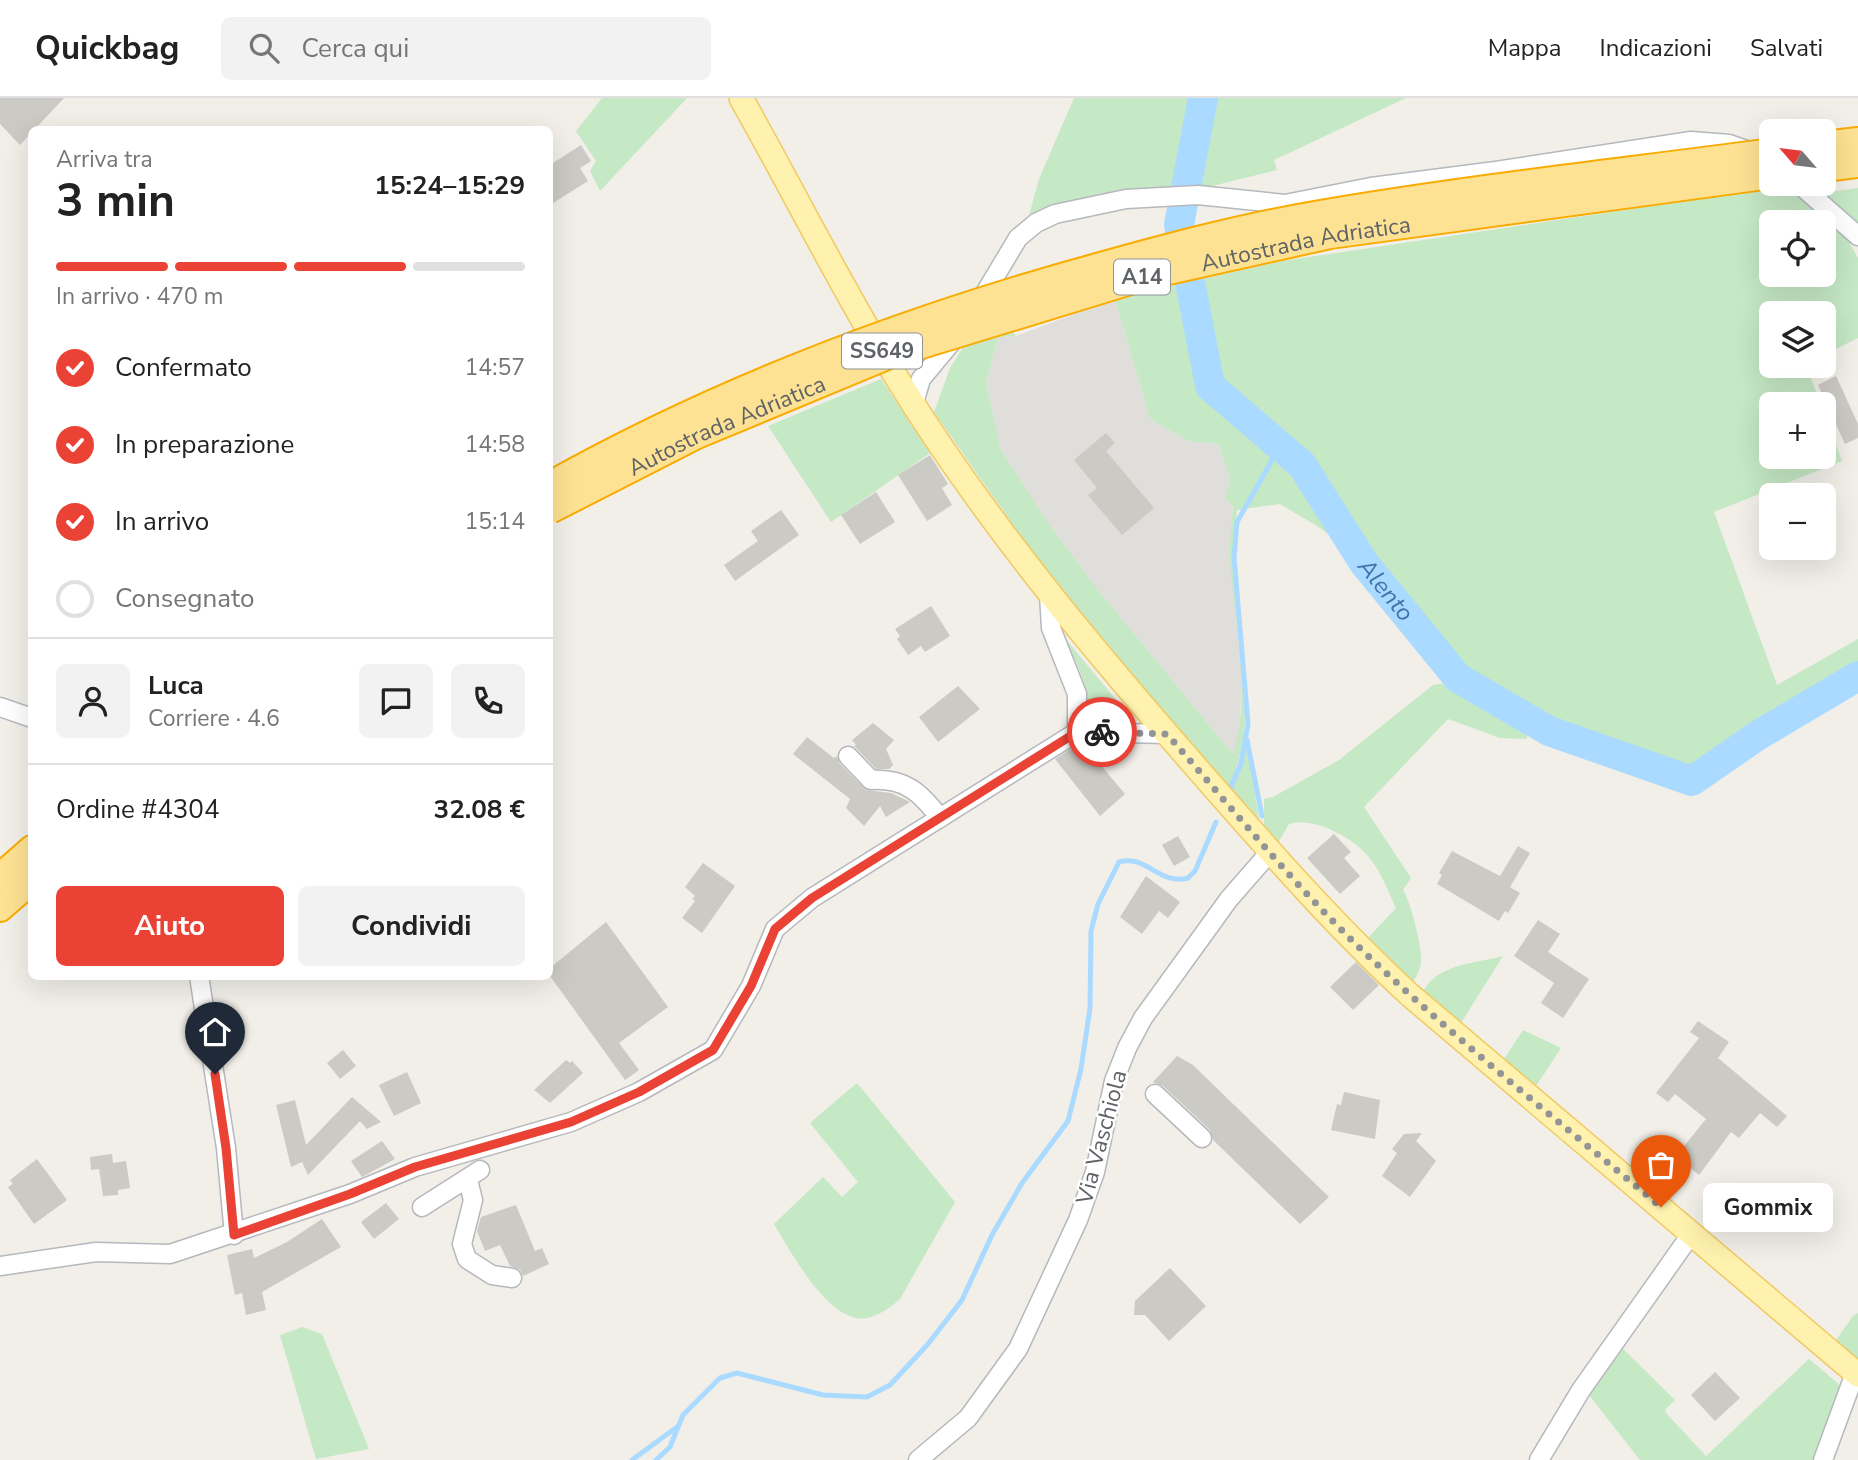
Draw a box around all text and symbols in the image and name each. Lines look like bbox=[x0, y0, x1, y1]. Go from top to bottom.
search box bbox=[221, 17, 711, 80]
text: Quickbag bbox=[35, 26, 179, 71]
icon: search bbox=[245, 29, 283, 67]
text: Cerca qui bbox=[301, 31, 409, 66]
text: Mappa bbox=[1488, 32, 1562, 64]
text: Indicazioni bbox=[1600, 32, 1712, 64]
text: Salvati bbox=[1750, 32, 1823, 64]
north arrow bbox=[1759, 119, 1836, 196]
map controls bbox=[1759, 119, 1836, 560]
text: Arriva tra bbox=[56, 144, 153, 175]
text: 15:24–15:29 bbox=[374, 168, 525, 203]
text: 3 min bbox=[56, 169, 175, 232]
street label: Autostrada Adriatica bbox=[1198, 209, 1413, 279]
button: locate bbox=[1759, 210, 1836, 287]
road number: A14 bbox=[1114, 260, 1170, 294]
text: In arrivo · 470 m bbox=[56, 281, 223, 312]
button: layers bbox=[1759, 301, 1836, 378]
road number: SS649 bbox=[842, 334, 922, 368]
icon: check bbox=[56, 349, 94, 387]
text: Confermato bbox=[115, 350, 252, 385]
text: 14:57 bbox=[465, 352, 525, 383]
street label: Autostrada Adriatica bbox=[623, 368, 830, 484]
button: + bbox=[1759, 392, 1836, 469]
icon: check bbox=[56, 426, 94, 464]
text: In preparazione bbox=[115, 427, 294, 462]
text: 14:58 bbox=[465, 429, 525, 460]
button: − bbox=[1759, 483, 1836, 560]
icon: check bbox=[56, 503, 94, 541]
text: In arrivo bbox=[115, 504, 209, 539]
text: 15:14 bbox=[465, 506, 525, 537]
water label: Alento bbox=[1350, 551, 1421, 628]
text: Consegnato bbox=[115, 581, 254, 616]
button: person bbox=[56, 664, 130, 738]
button: chat bbox=[359, 664, 433, 738]
button: phone bbox=[451, 664, 525, 738]
text: Luca bbox=[148, 668, 204, 703]
courier bbox=[1067, 697, 1137, 767]
text: Corriere · 4.6 bbox=[148, 703, 280, 734]
icon: bike bbox=[1083, 713, 1121, 751]
text: Ordine #4304 bbox=[56, 792, 220, 827]
text: 32.08 € bbox=[434, 792, 525, 827]
button: Aiuto bbox=[56, 886, 284, 966]
button: Condividi bbox=[298, 886, 525, 966]
pin bbox=[185, 1002, 245, 1074]
icon: home bbox=[196, 1013, 234, 1051]
street label: Via Vaschiola bbox=[1068, 1067, 1134, 1209]
pin bbox=[1631, 1135, 1691, 1207]
icon: bag bbox=[1642, 1146, 1680, 1184]
callout: Gommix bbox=[1703, 1182, 1832, 1232]
text: Gommix bbox=[1724, 1192, 1812, 1223]

